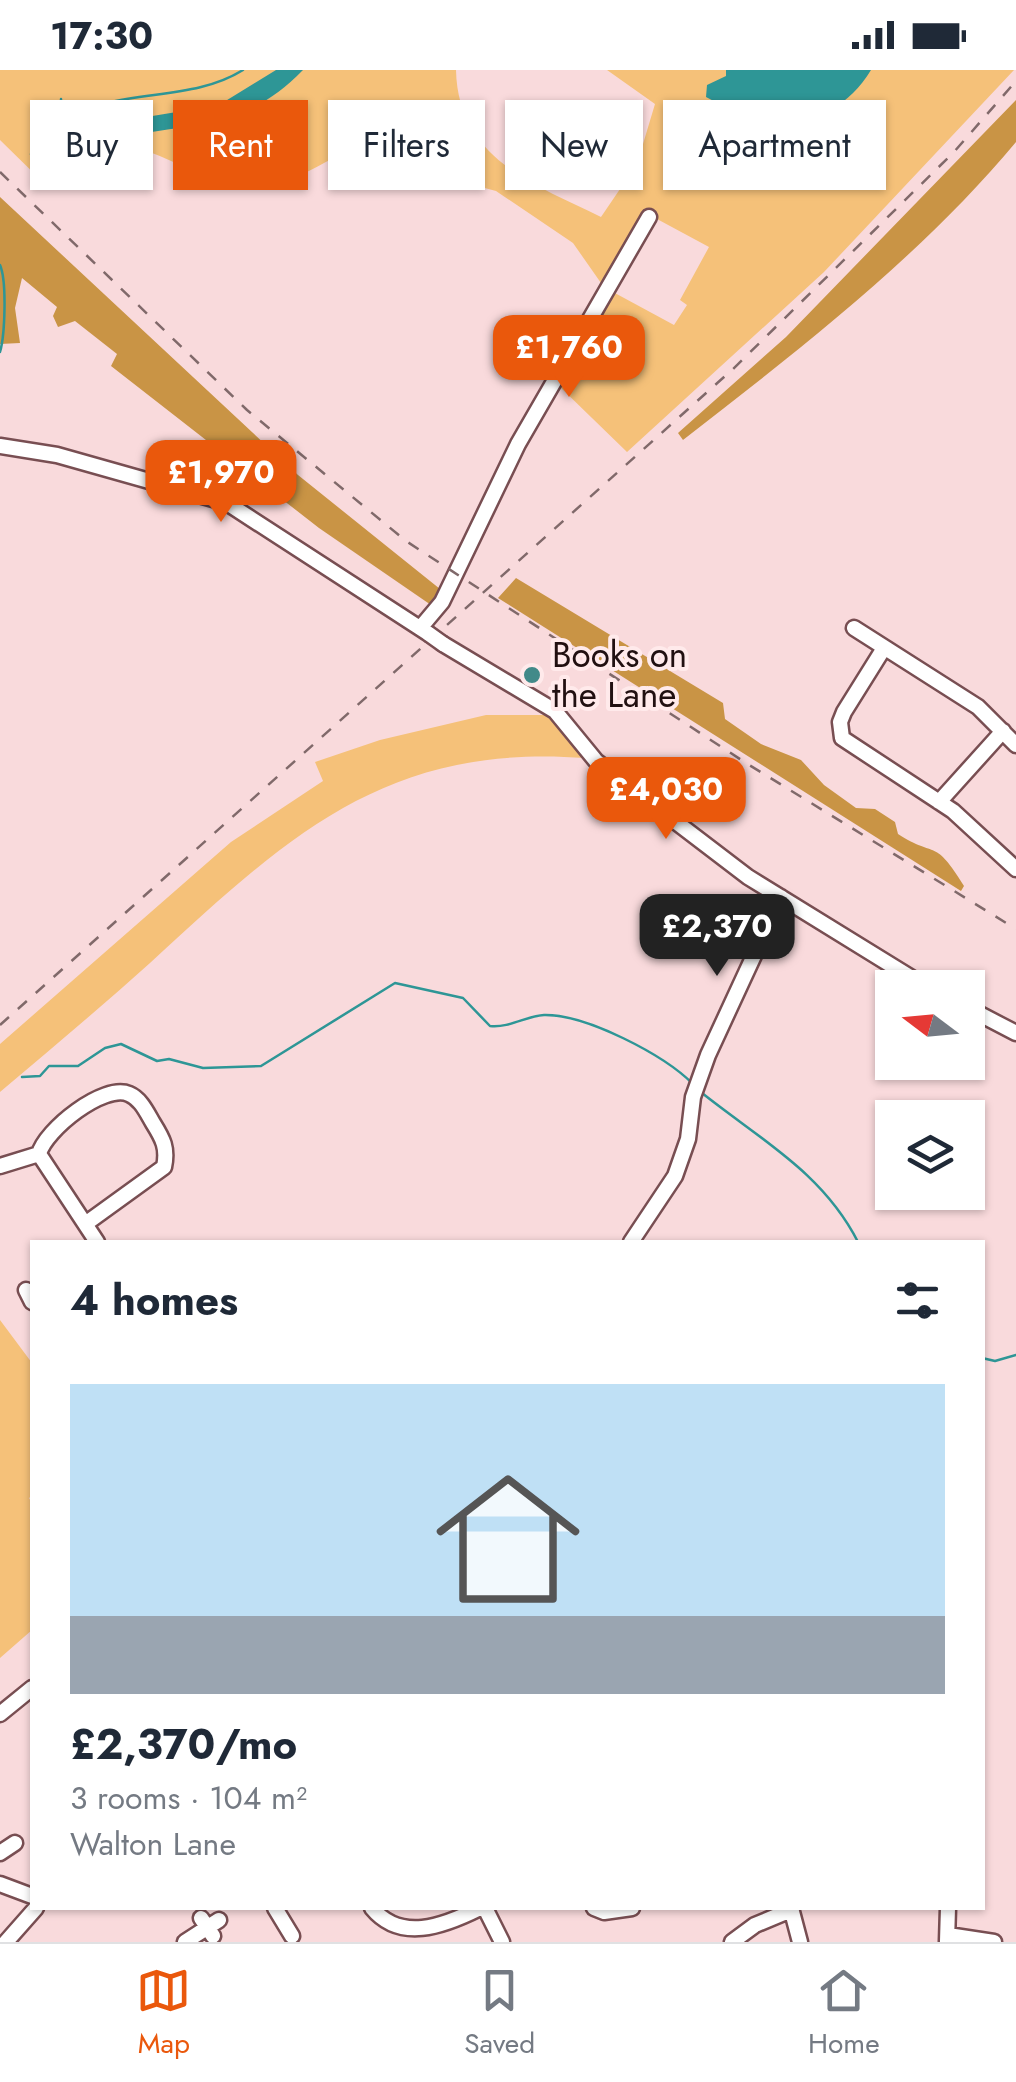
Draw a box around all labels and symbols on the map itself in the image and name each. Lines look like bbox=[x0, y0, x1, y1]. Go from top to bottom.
pin: £1,760 bbox=[488, 315, 650, 400]
pin: £1,970 bbox=[140, 440, 302, 525]
place label: Books on the Lane bbox=[552, 630, 687, 720]
marker: Books on the Lane bbox=[521, 664, 543, 686]
pin: £4,030 bbox=[585, 757, 747, 842]
pin: £2,370 bbox=[636, 894, 798, 979]
north arrow bbox=[875, 970, 985, 1080]

